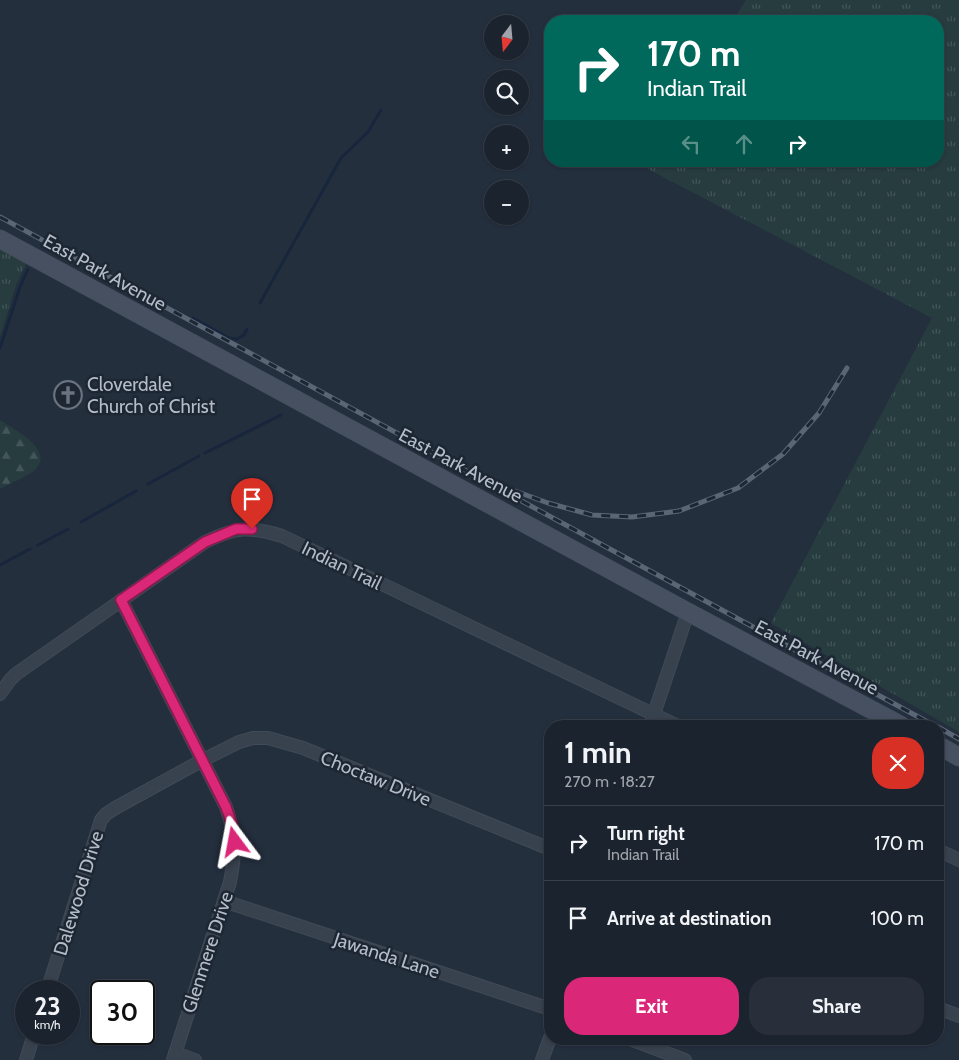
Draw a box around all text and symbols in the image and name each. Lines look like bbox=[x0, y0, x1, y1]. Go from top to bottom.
north arrow bbox=[484, 15, 529, 60]
map controls bbox=[484, 15, 529, 225]
text: 170 m bbox=[647, 32, 740, 75]
icon: right bbox=[564, 35, 629, 100]
button: search bbox=[484, 70, 529, 115]
text: Indian Trail bbox=[647, 75, 746, 102]
button: + bbox=[484, 125, 529, 170]
icon: left bbox=[677, 130, 705, 158]
icon: ahead bbox=[730, 130, 758, 158]
icon: right bbox=[783, 130, 811, 158]
button: − bbox=[484, 180, 529, 225]
street label: East Park Avenue bbox=[39, 229, 170, 316]
place label: Cloverdale Church of Christ bbox=[87, 373, 216, 418]
church icon: Cloverdale Church of Christ bbox=[53, 380, 83, 410]
street label: East Park Avenue bbox=[395, 423, 527, 508]
pin bbox=[231, 478, 273, 529]
icon: arrive bbox=[238, 485, 266, 513]
street label: Indian Trail bbox=[298, 536, 386, 595]
street label: East Park Avenue bbox=[751, 615, 883, 700]
text: 1 min bbox=[564, 734, 632, 771]
button: close bbox=[872, 737, 924, 789]
street label: Choctaw Drive bbox=[317, 746, 435, 811]
text: 270 m · 18:27 bbox=[564, 772, 655, 791]
position arrow bbox=[208, 815, 260, 867]
text: Turn right bbox=[607, 822, 685, 845]
street label: Dalewood Drive bbox=[49, 828, 108, 958]
icon: right bbox=[564, 829, 592, 857]
text: 170 m bbox=[874, 832, 924, 855]
text: Indian Trail bbox=[607, 845, 679, 864]
street label: Glenmere Drive bbox=[177, 888, 238, 1016]
icon: arrive bbox=[564, 904, 592, 932]
text: Arrive at destination bbox=[607, 907, 771, 930]
text: 100 m bbox=[870, 907, 924, 930]
street label: Jawanda Lane bbox=[330, 927, 443, 983]
button: Exit bbox=[564, 977, 739, 1035]
button: Share bbox=[749, 977, 924, 1035]
speed limit sign: 30 bbox=[90, 980, 155, 1045]
text: 23 bbox=[34, 991, 61, 1021]
text: km/h bbox=[34, 1017, 61, 1032]

